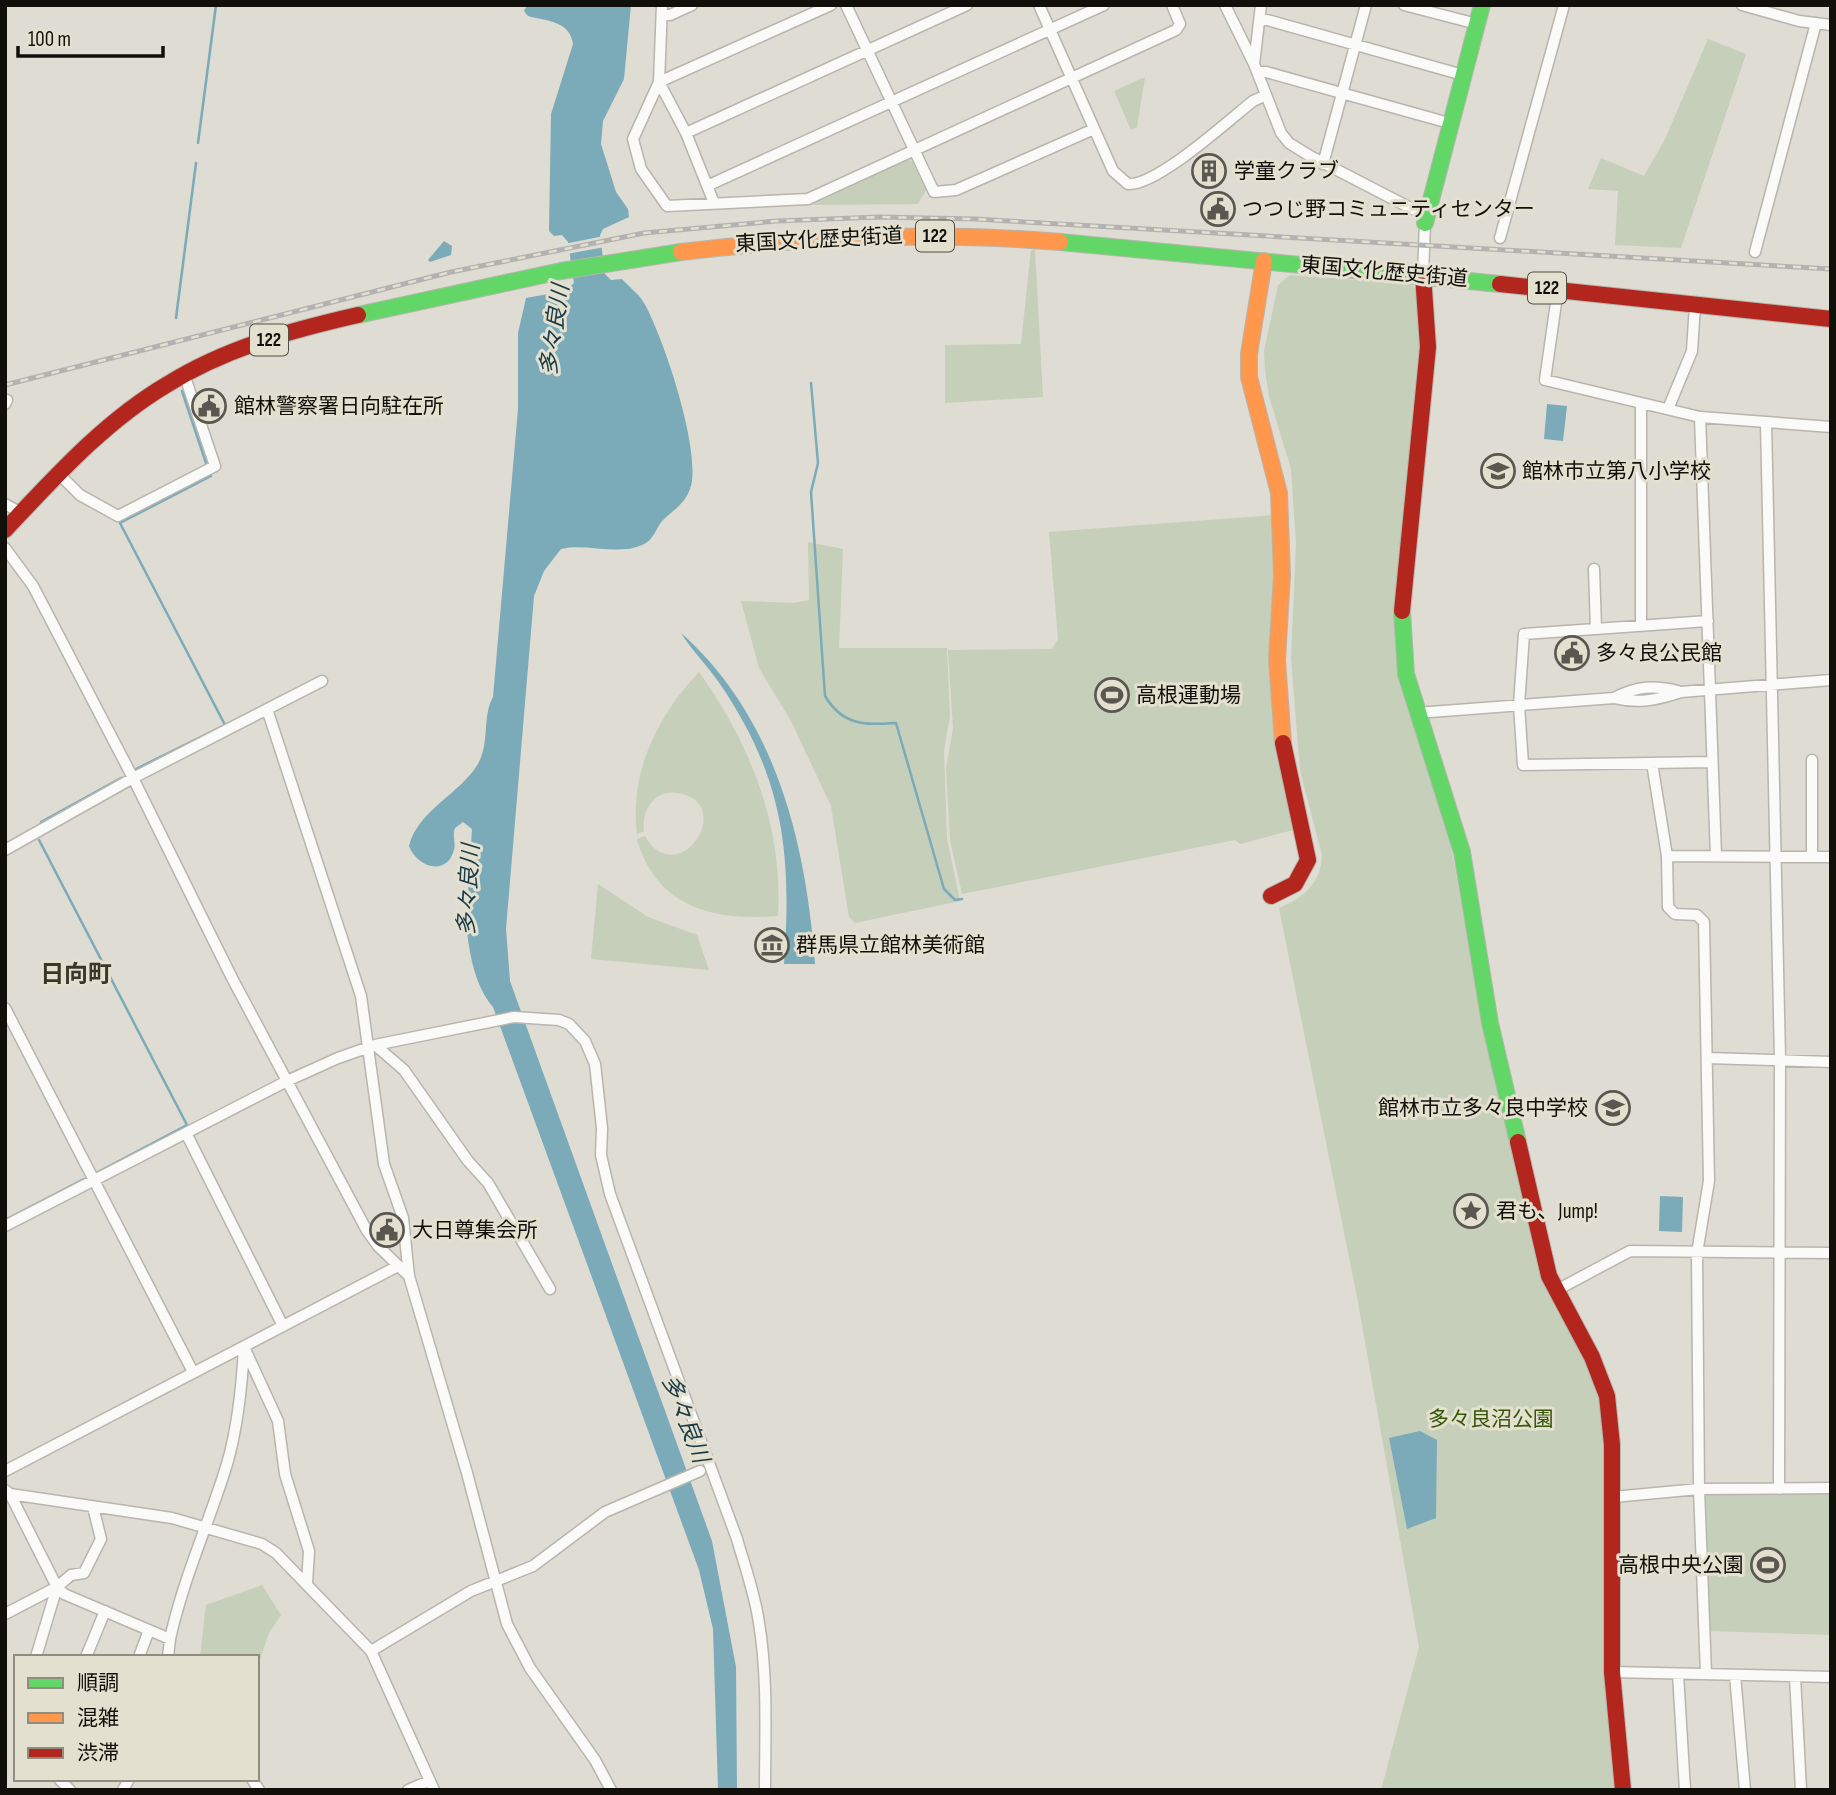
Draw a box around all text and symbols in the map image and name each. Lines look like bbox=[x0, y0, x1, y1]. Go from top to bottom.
scale bar bbox=[18, 14, 163, 58]
text: 100 m bbox=[28, 27, 71, 52]
building icon: 学童クラブ bbox=[1190, 152, 1228, 190]
place label: 学童クラブ bbox=[1234, 159, 1339, 184]
public building icon: つつじ野コミュニティセンター bbox=[1199, 190, 1237, 228]
place label: つつじ野コミュニティセンター bbox=[1242, 197, 1535, 222]
road number: 122 bbox=[916, 220, 954, 252]
street label: 東国文化歴史街道 bbox=[734, 223, 904, 257]
street label: 東国文化歴史街道 bbox=[1299, 252, 1469, 292]
road number: 122 bbox=[1528, 272, 1566, 304]
water label: 多々良川 bbox=[535, 280, 576, 378]
road number: 122 bbox=[250, 324, 288, 356]
public building icon: 館林警察署日向駐在所 bbox=[190, 387, 228, 425]
place label: 館林警察署日向駐在所 bbox=[234, 394, 444, 419]
school or university icon: 館林市立第八小学校 bbox=[1479, 452, 1517, 490]
place label: 館林市立第八小学校 bbox=[1522, 459, 1711, 484]
public building icon: 多々良公民館 bbox=[1553, 634, 1591, 672]
place label: 多々良公民館 bbox=[1596, 641, 1722, 666]
sports icon: 高根運動場 bbox=[1093, 676, 1131, 714]
place label: 高根運動場 bbox=[1136, 683, 1241, 708]
water label: 多々良川 bbox=[453, 840, 486, 937]
museum icon: 群馬県立館林美術館 bbox=[753, 926, 791, 964]
place label: 群馬県立館林美術館 bbox=[796, 933, 985, 958]
district label: 日向町 bbox=[40, 960, 112, 989]
school or university icon: 館林市立多々良中学校 bbox=[1594, 1089, 1632, 1127]
place label: 館林市立多々良中学校 bbox=[1378, 1096, 1588, 1121]
place icon: 君も、Jump! bbox=[1452, 1192, 1490, 1230]
place label: 君も、Jump! bbox=[1496, 1199, 1598, 1224]
public building icon: 大日尊集会所 bbox=[368, 1211, 406, 1249]
place label: 大日尊集会所 bbox=[412, 1218, 538, 1243]
water label: 多々良川 bbox=[655, 1371, 716, 1470]
park label: 多々良沼公園 bbox=[1428, 1407, 1554, 1432]
sports icon: 高根中央公園 bbox=[1749, 1546, 1787, 1584]
place label: 高根中央公園 bbox=[1618, 1553, 1744, 1578]
legend bbox=[14, 1655, 259, 1781]
text: 順調 bbox=[77, 1671, 119, 1696]
text: 混雑 bbox=[77, 1706, 119, 1731]
text: 渋滞 bbox=[77, 1741, 119, 1766]

